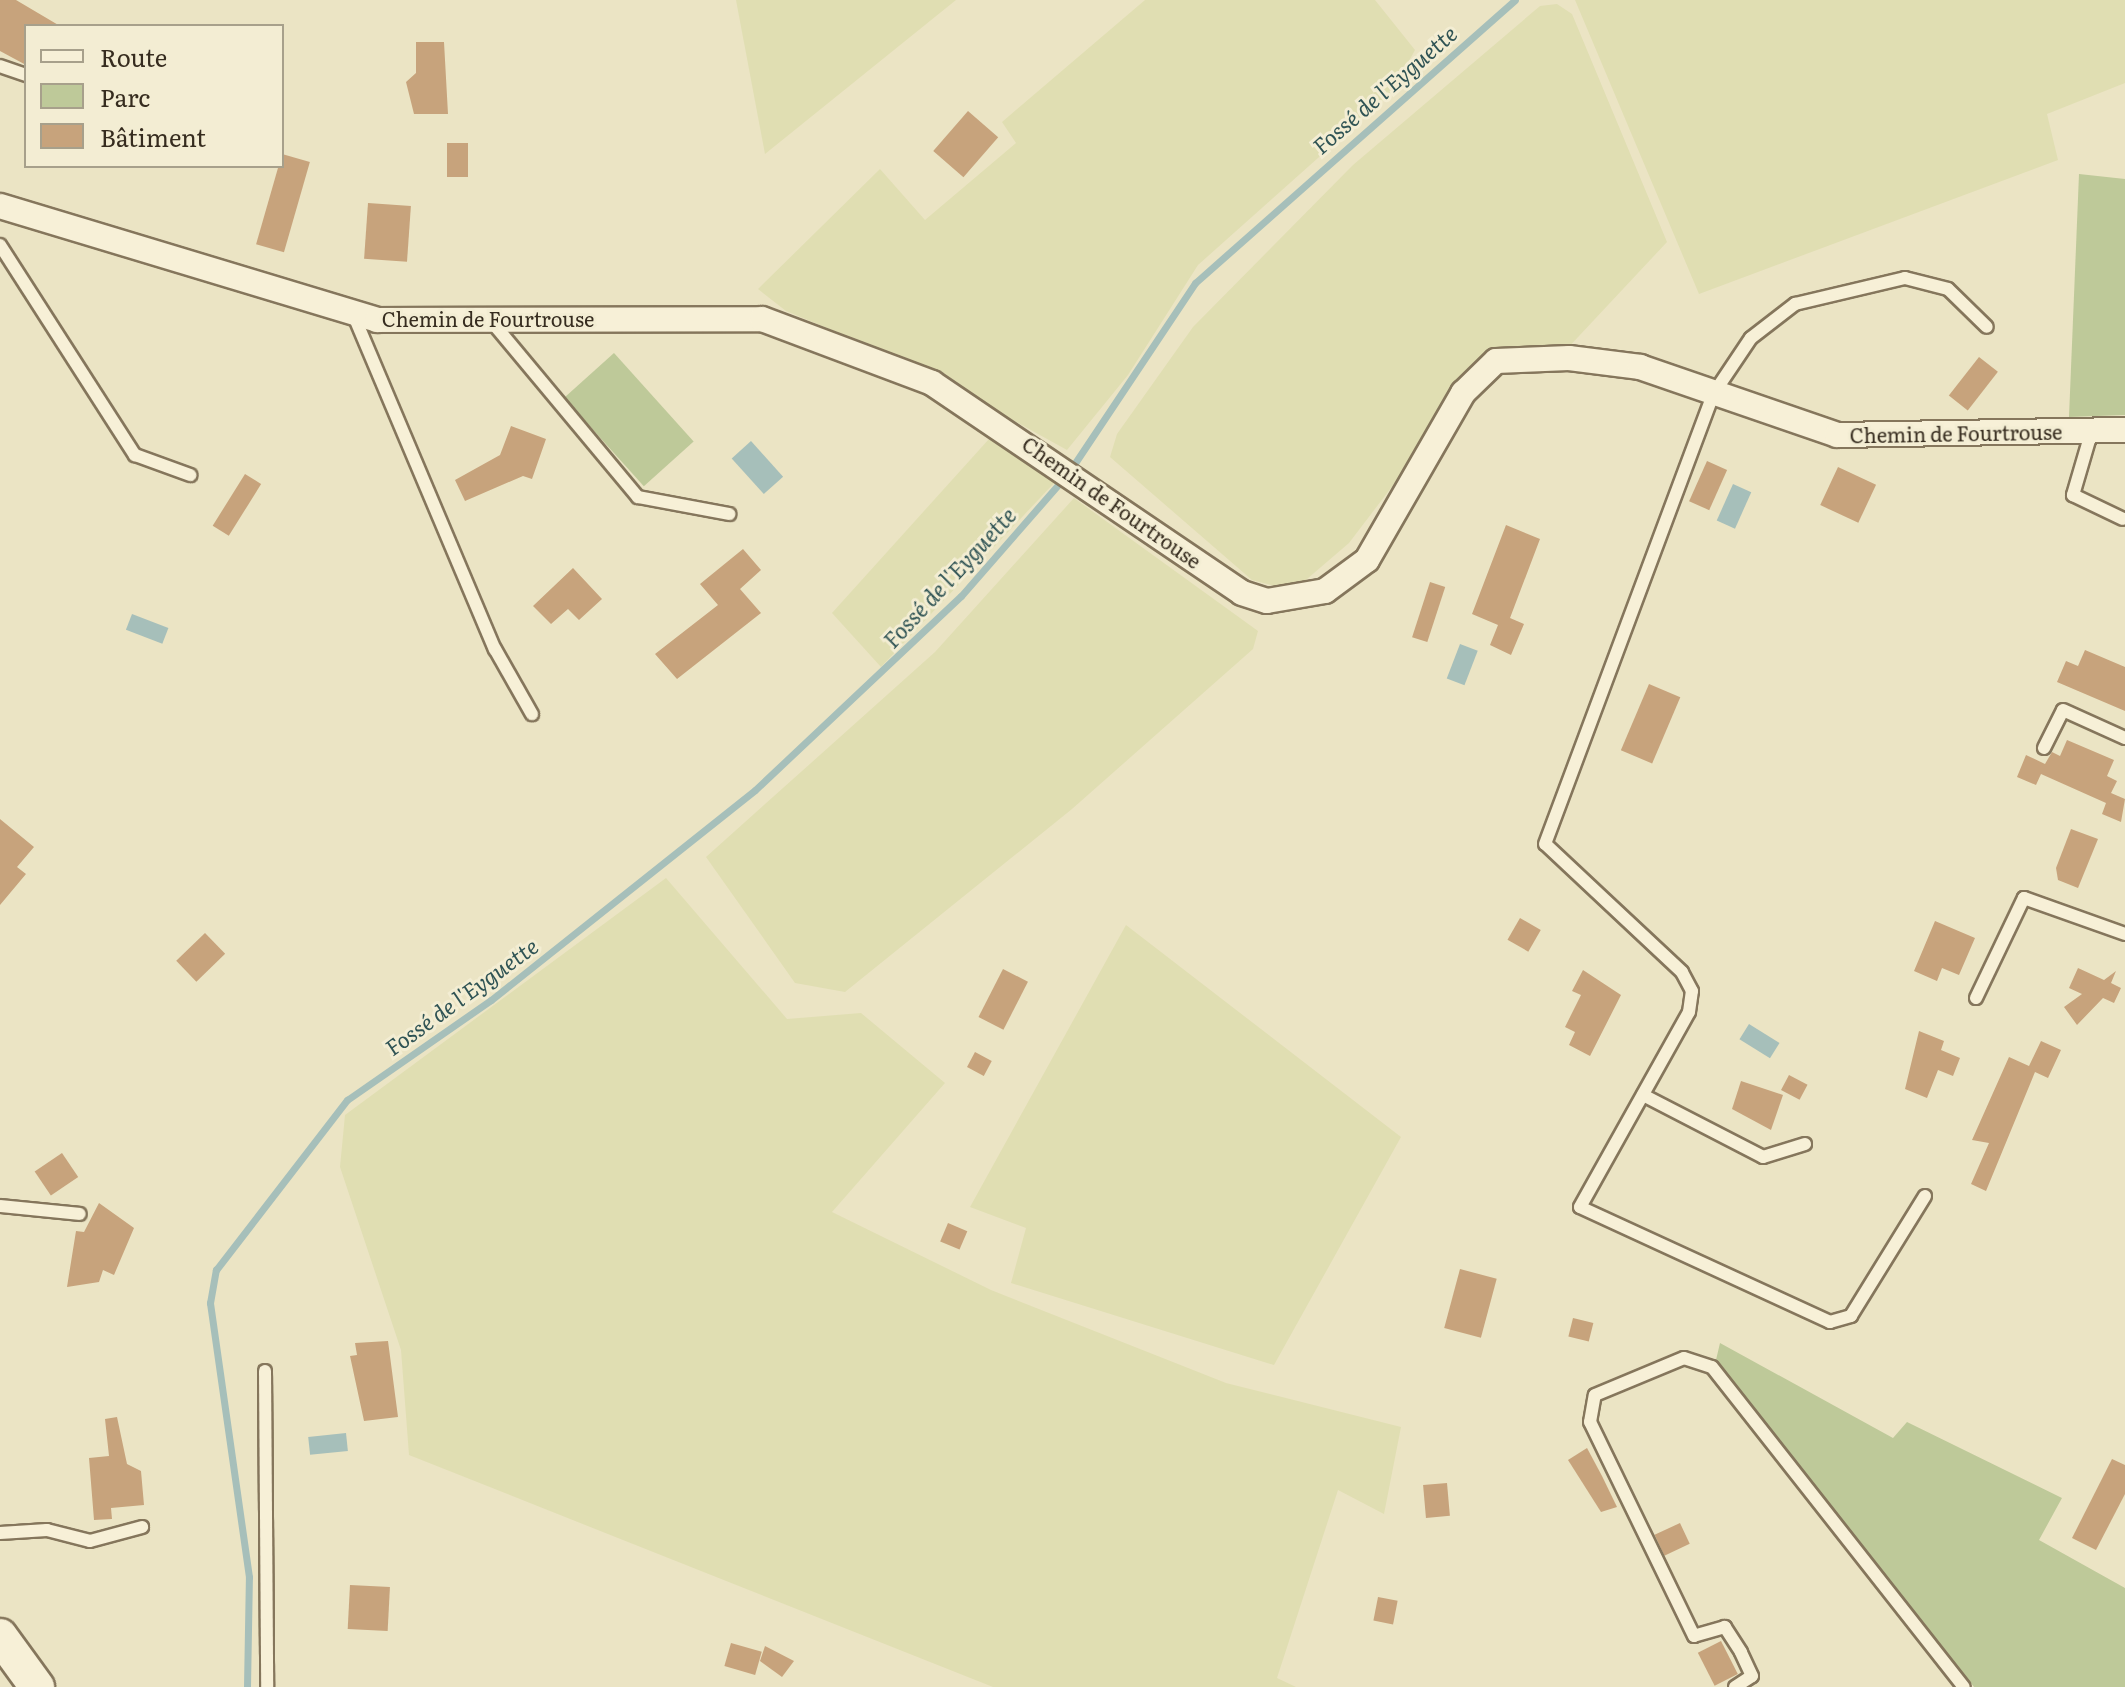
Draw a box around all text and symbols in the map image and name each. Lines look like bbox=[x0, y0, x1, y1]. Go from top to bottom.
water label: Fossé de l'Eyguette bbox=[1307, 19, 1461, 159]
legend bbox=[24, 24, 284, 168]
text: Route bbox=[100, 39, 167, 74]
text: Parc bbox=[100, 79, 150, 114]
text: Bâtiment bbox=[100, 119, 206, 154]
street label: Chemin de Fourtrouse bbox=[382, 306, 594, 330]
street label: Chemin de Fourtrouse bbox=[1849, 419, 2063, 447]
street label: Chemin de Fourtrouse bbox=[1018, 431, 1206, 573]
water label: Fossé de l'Eyguette bbox=[877, 501, 1021, 653]
water label: Fossé de l'Eyguette bbox=[380, 932, 542, 1060]

